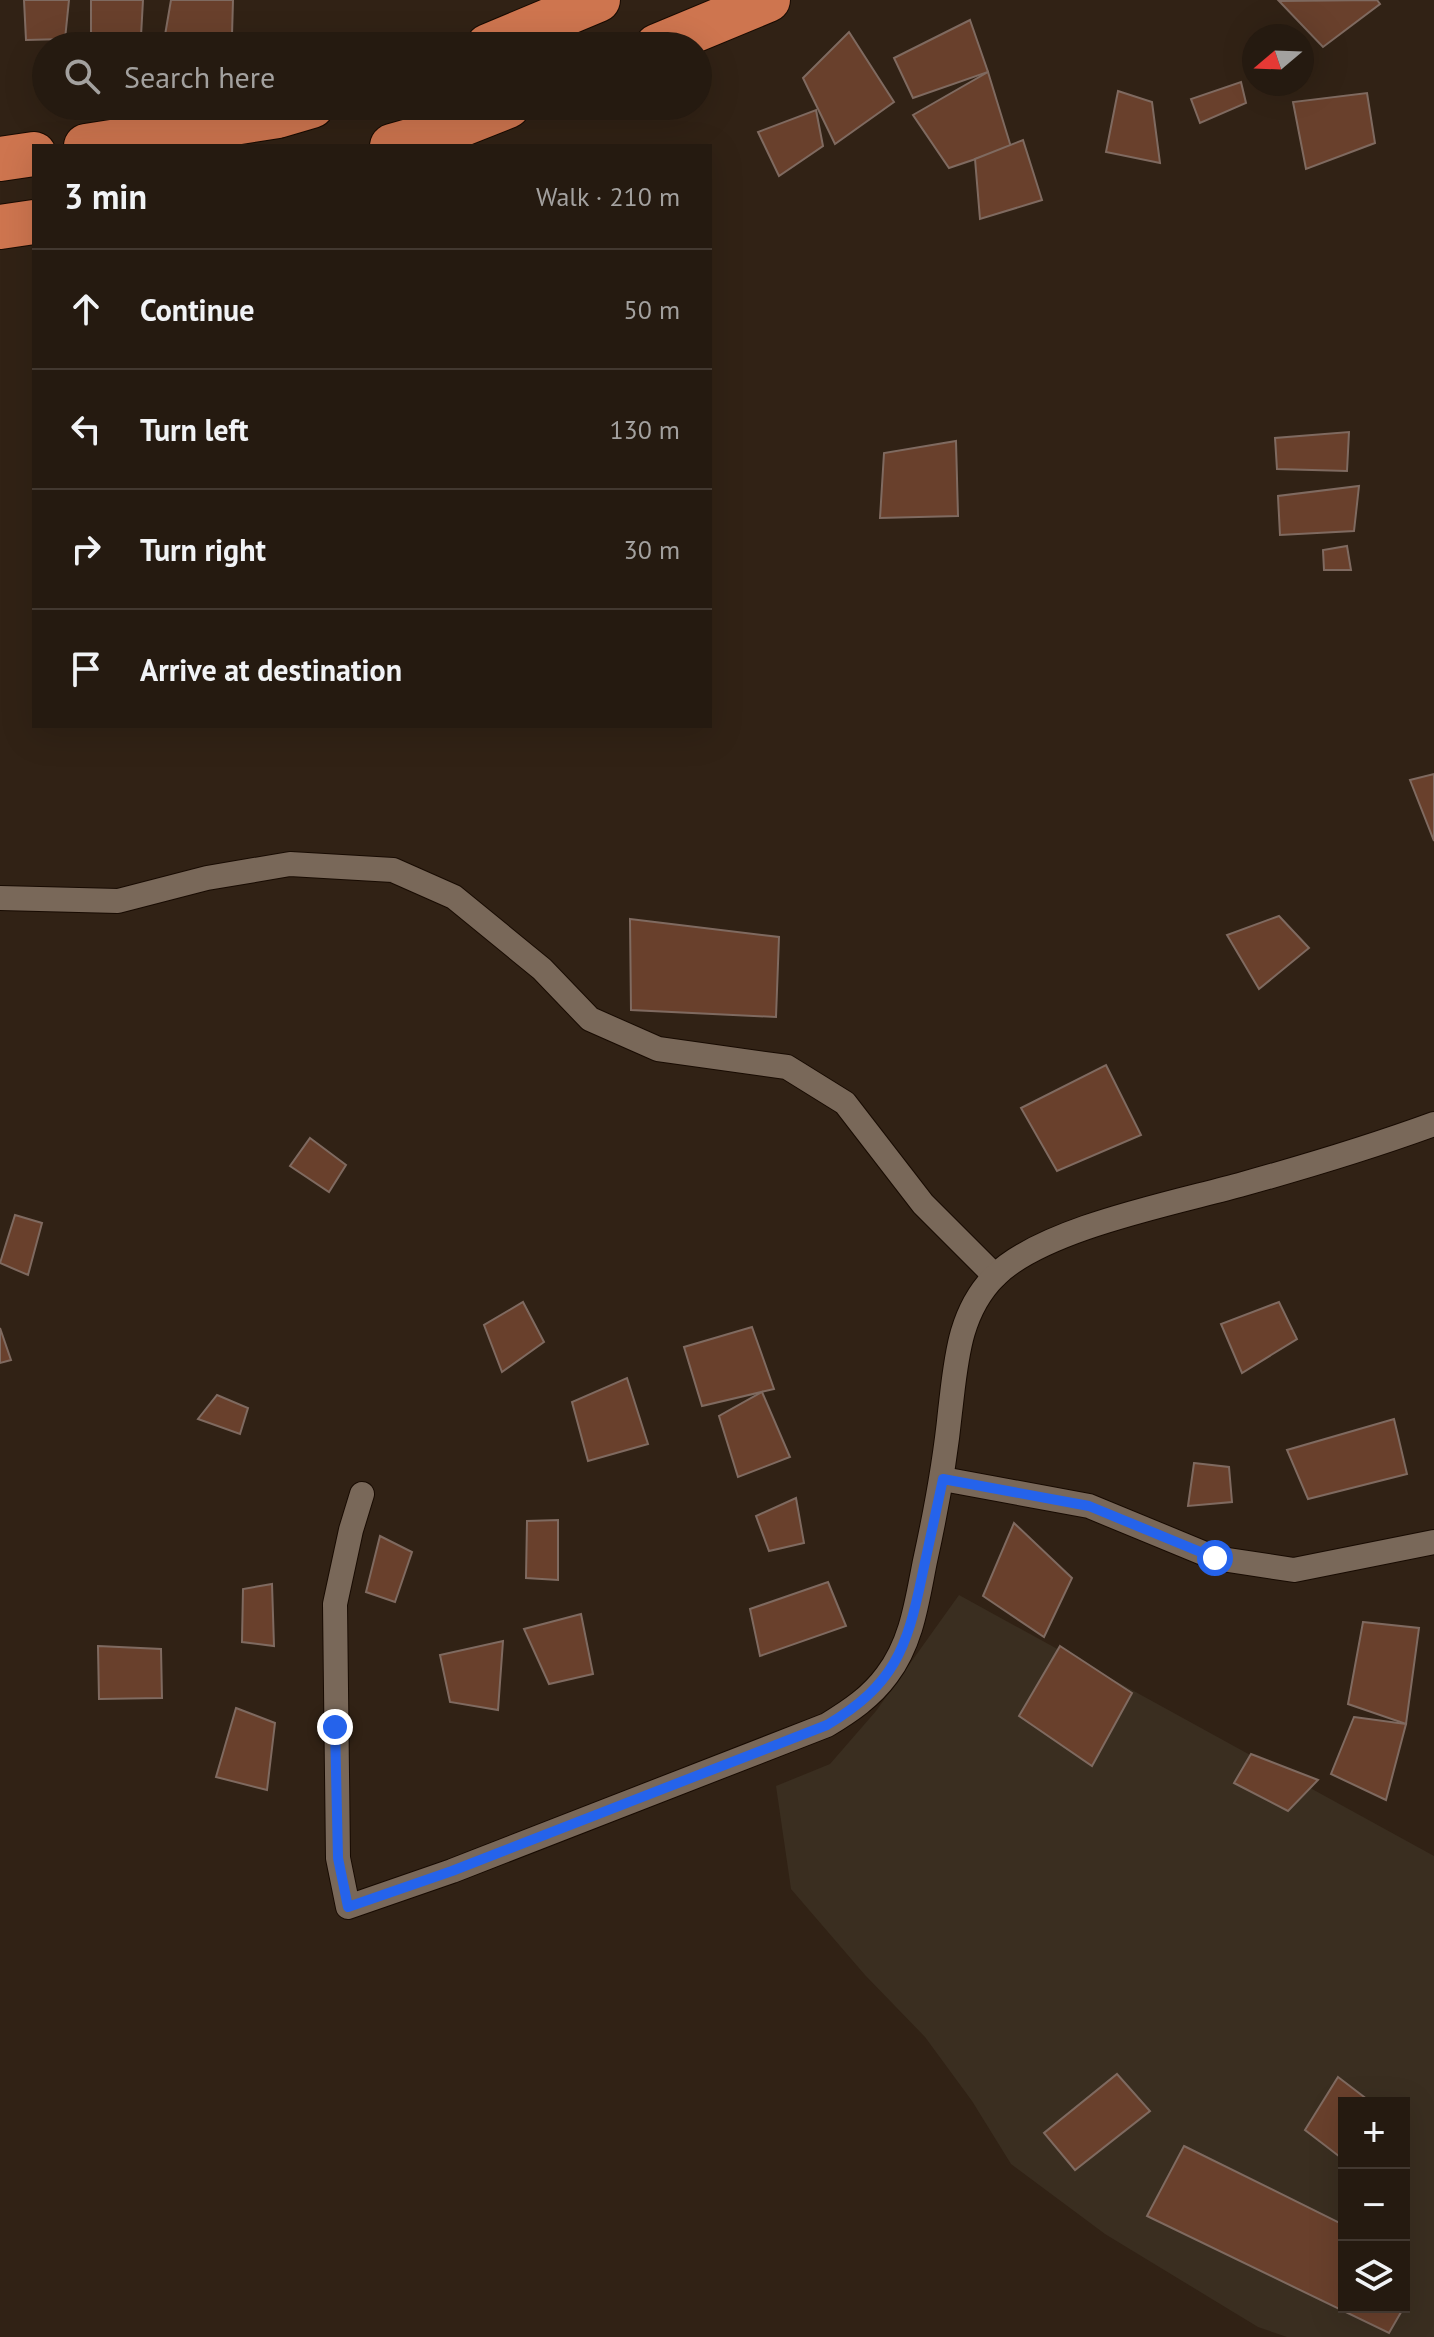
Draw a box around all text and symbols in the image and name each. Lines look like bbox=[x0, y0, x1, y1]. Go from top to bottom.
north arrow bbox=[1242, 24, 1314, 96]
search box bbox=[32, 32, 712, 120]
icon: search bbox=[60, 54, 104, 98]
text: Search here bbox=[124, 57, 275, 96]
text: 3 min bbox=[64, 174, 147, 218]
text: Walk · 210 m bbox=[536, 180, 680, 213]
icon: ahead bbox=[64, 287, 108, 331]
text: Continue bbox=[140, 290, 254, 329]
text: 50 m bbox=[624, 293, 680, 326]
icon: left bbox=[64, 407, 108, 451]
text: Turn left bbox=[140, 410, 248, 449]
text: 130 m bbox=[609, 413, 680, 446]
icon: right bbox=[64, 527, 108, 571]
text: Turn right bbox=[140, 530, 266, 569]
text: 30 m bbox=[624, 533, 680, 566]
icon: arrive bbox=[64, 647, 108, 691]
text: Arrive at destination bbox=[140, 650, 402, 689]
route start bbox=[1197, 1540, 1233, 1576]
route end bbox=[317, 1709, 353, 1745]
map controls bbox=[1338, 2097, 1410, 2313]
button: + bbox=[1338, 2097, 1410, 2169]
button: − bbox=[1338, 2169, 1410, 2241]
button: layers bbox=[1338, 2241, 1410, 2313]

